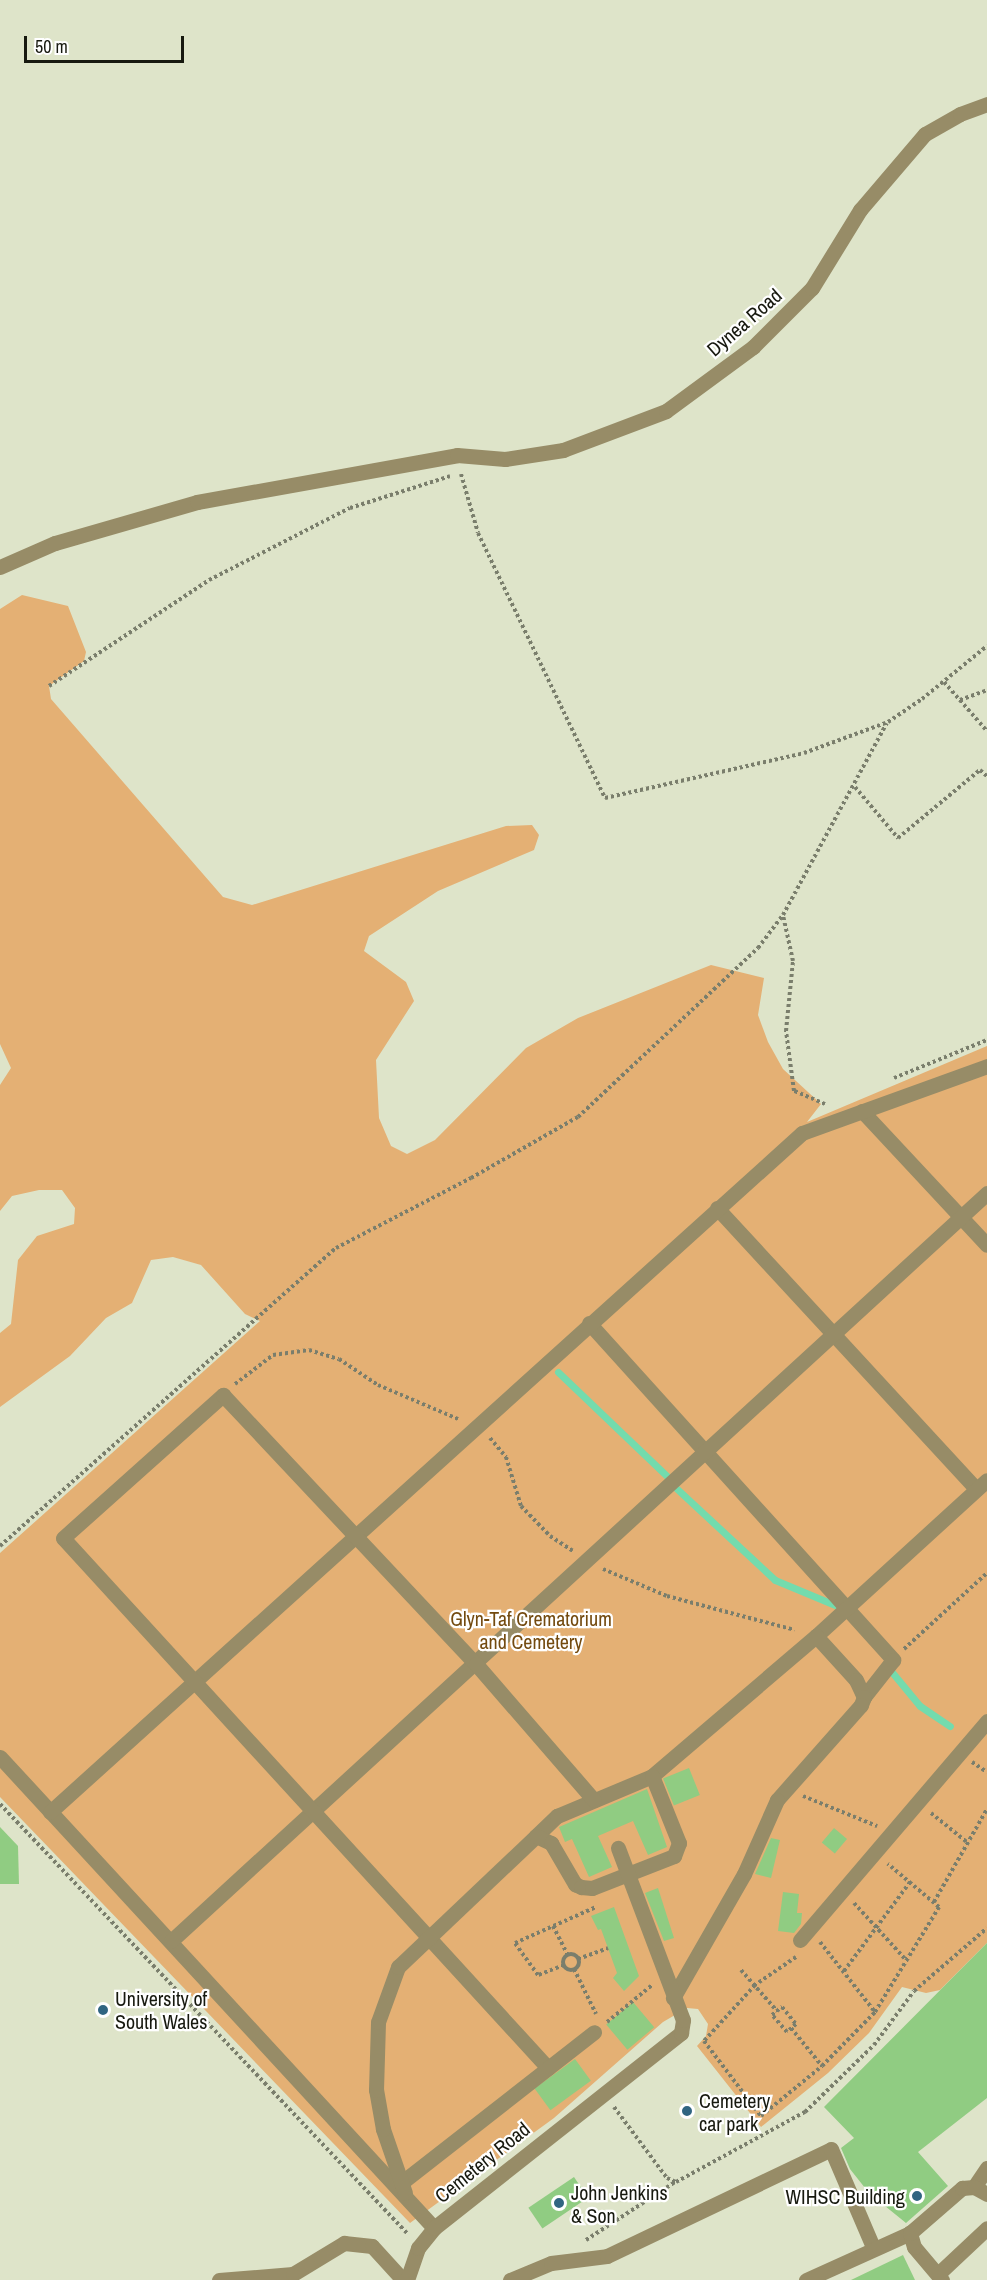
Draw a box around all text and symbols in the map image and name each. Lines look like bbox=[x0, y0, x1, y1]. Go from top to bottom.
scale bar bbox=[27, 24, 188, 62]
text: 50 m bbox=[35, 34, 68, 59]
street label: Dynea Road bbox=[702, 283, 786, 361]
park label: Glyn-Taf Crematorium and Cemetery bbox=[450, 1606, 612, 1653]
place label: University of South Wales bbox=[115, 1986, 207, 2033]
marker: University of South Wales bbox=[96, 2003, 110, 2017]
place label: Cemetery car park bbox=[699, 2088, 770, 2135]
marker: Cemetery car park bbox=[680, 2104, 694, 2118]
street label: Cemetery Road bbox=[430, 2117, 534, 2207]
place label: John Jenkins & Son bbox=[571, 2180, 668, 2227]
place label: WIHSC Building bbox=[786, 2184, 905, 2208]
marker: WIHSC Building bbox=[910, 2189, 924, 2203]
marker: John Jenkins & Son bbox=[552, 2196, 566, 2210]

